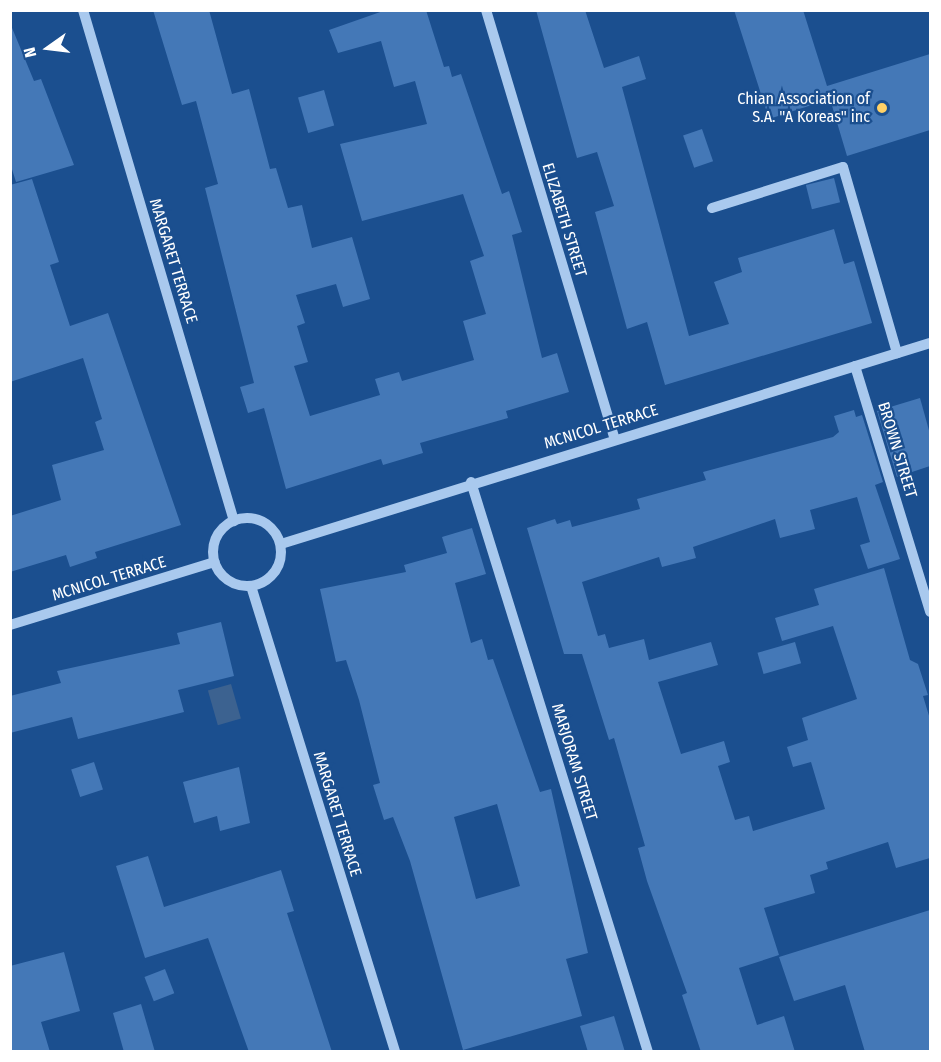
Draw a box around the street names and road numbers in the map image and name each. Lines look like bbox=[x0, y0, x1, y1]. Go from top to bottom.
street label: ELIZABETH STREET bbox=[538, 161, 590, 279]
street label: MARGARET TERRACE bbox=[145, 196, 201, 326]
street label: BROWN STREET bbox=[873, 400, 921, 500]
street label: MCNICOL TERRACE bbox=[542, 401, 660, 453]
street label: MCNICOL TERRACE bbox=[50, 553, 168, 605]
street label: MARJORAM STREET bbox=[547, 701, 601, 823]
street label: MARGARET TERRACE bbox=[309, 749, 365, 879]

